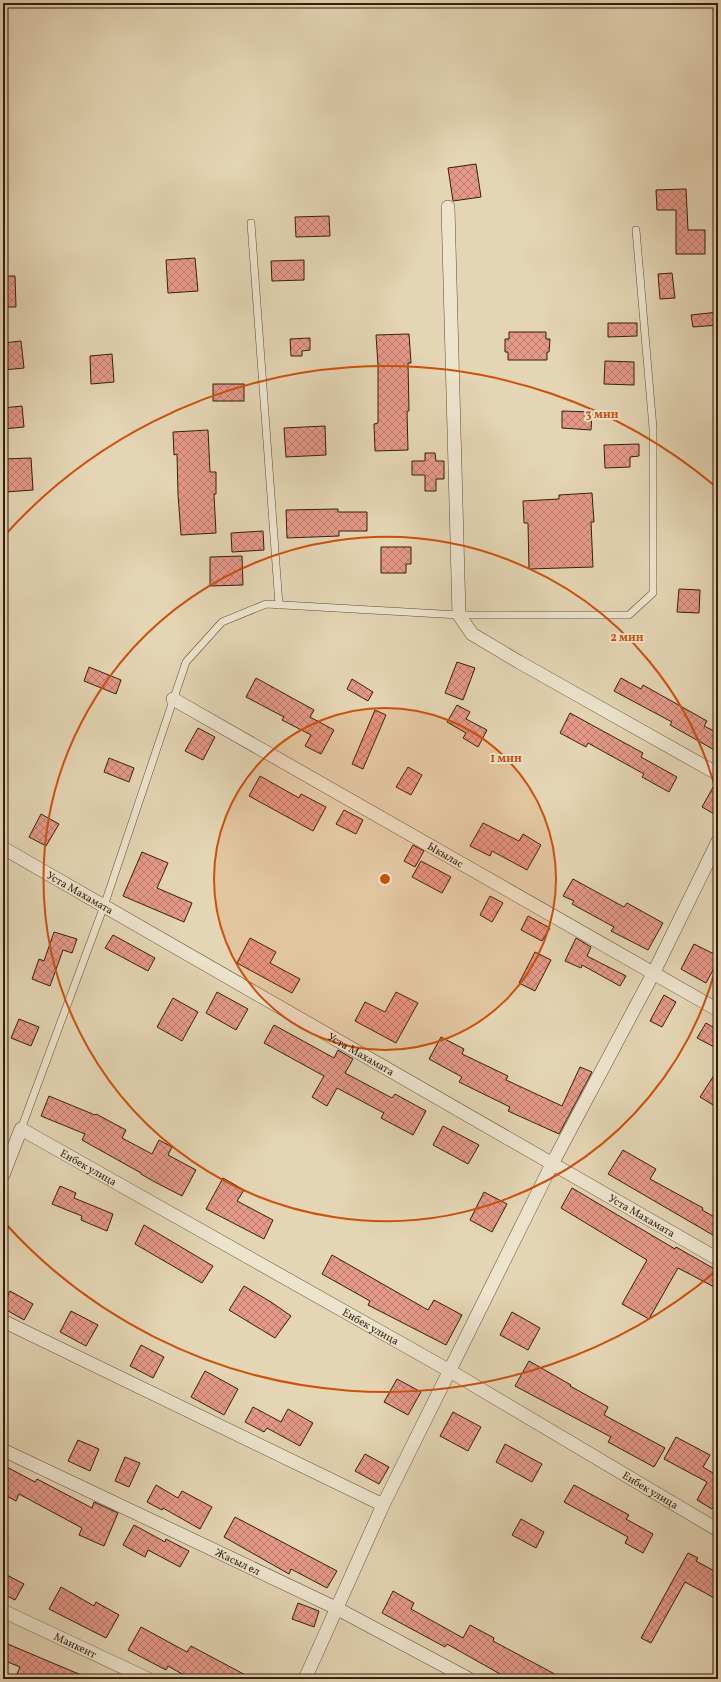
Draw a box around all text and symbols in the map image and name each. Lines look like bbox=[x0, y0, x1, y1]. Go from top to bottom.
text: 3 мин bbox=[585, 407, 619, 423]
text: 2 мин bbox=[610, 630, 644, 646]
text: 1 мин bbox=[490, 751, 522, 767]
street label: Ыкылас bbox=[424, 840, 466, 872]
street label: Уста Махамата bbox=[43, 869, 116, 919]
centre of rings bbox=[378, 872, 392, 886]
street label: Уста Махамата bbox=[324, 1030, 397, 1080]
street label: Енбек улица bbox=[57, 1146, 119, 1191]
street label: Уста Махамата bbox=[605, 1191, 678, 1242]
street label: Енбек улица bbox=[339, 1306, 402, 1350]
street label: Енбек улица bbox=[619, 1469, 681, 1514]
street label: Жасыл ел bbox=[212, 1546, 262, 1580]
street label: Манкент bbox=[51, 1630, 99, 1663]

